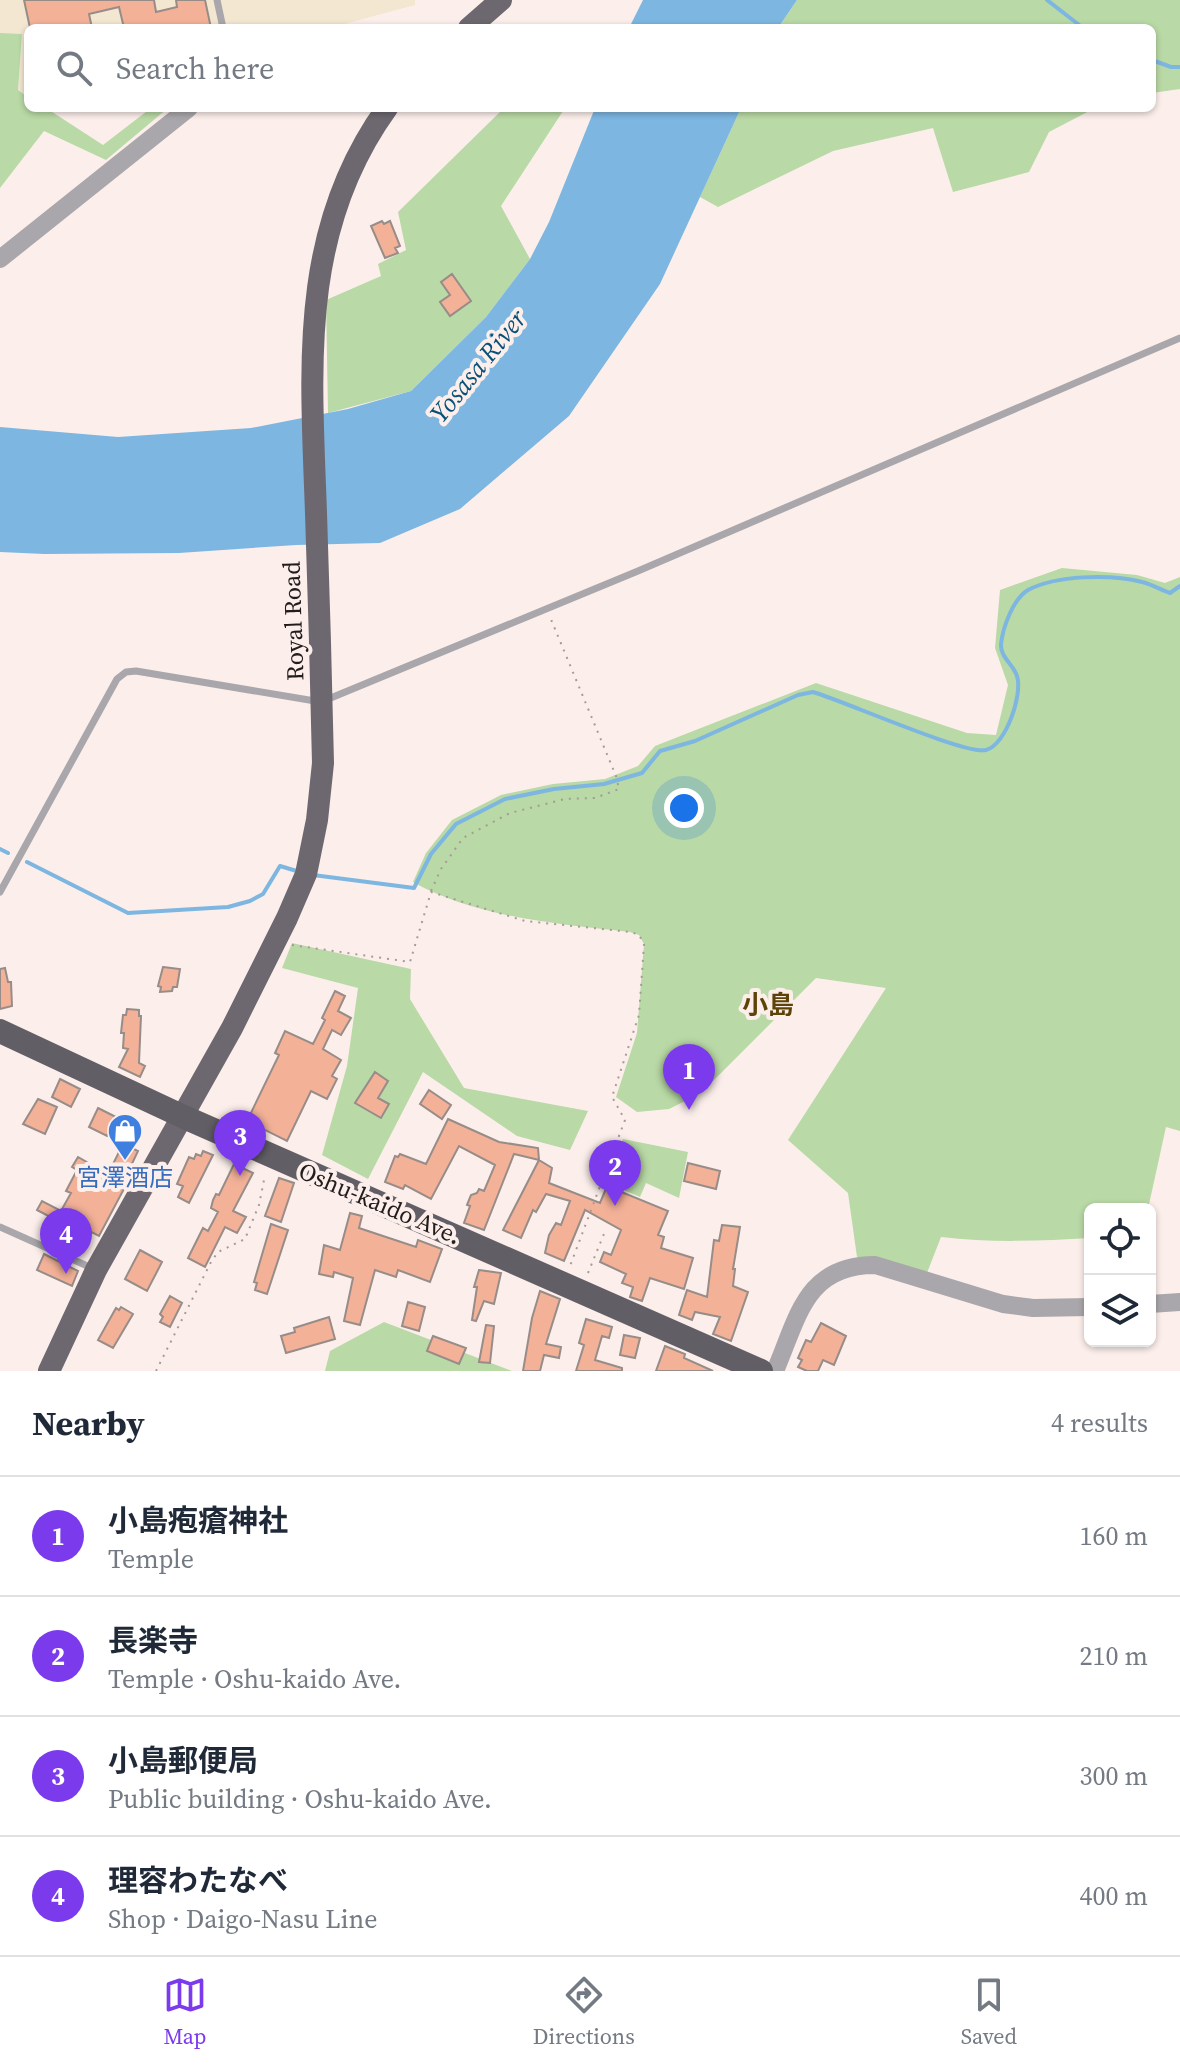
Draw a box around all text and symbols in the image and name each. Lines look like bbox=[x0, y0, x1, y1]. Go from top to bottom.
search box bbox=[24, 24, 1156, 112]
icon: search bbox=[52, 46, 96, 90]
text: Search here bbox=[116, 48, 274, 89]
water label: Yosasa River bbox=[421, 302, 535, 430]
street label: Royal Road bbox=[274, 560, 312, 681]
your location bbox=[664, 788, 704, 828]
district label: 小島 bbox=[742, 987, 794, 1023]
pin: 1 bbox=[663, 1044, 715, 1110]
pin: 3 bbox=[214, 1110, 266, 1176]
shop icon: 宮澤酒店 bbox=[106, 1112, 144, 1162]
pin: 2 bbox=[589, 1140, 641, 1206]
street label: Oshu-kaido Ave. bbox=[294, 1154, 466, 1252]
place label: 宮澤酒店 bbox=[77, 1161, 173, 1194]
map controls bbox=[1084, 1203, 1156, 1347]
button: locate bbox=[1084, 1203, 1156, 1275]
pin: 4 bbox=[40, 1208, 92, 1274]
button: layers bbox=[1084, 1275, 1156, 1347]
text: Nearby bbox=[32, 1400, 145, 1446]
text: 4 results bbox=[1051, 1405, 1148, 1441]
text: 小島疱瘡神社 bbox=[108, 1500, 288, 1541]
text: 1 bbox=[51, 1518, 65, 1554]
text: 160 m bbox=[1080, 1518, 1148, 1554]
text: Temple bbox=[108, 1541, 194, 1577]
text: 長楽寺 bbox=[108, 1620, 198, 1661]
text: 2 bbox=[51, 1638, 65, 1674]
text: 210 m bbox=[1080, 1638, 1148, 1674]
text: Temple · Oshu-kaido Ave. bbox=[108, 1661, 401, 1697]
text: 小島郵便局 bbox=[108, 1740, 258, 1781]
text: 3 bbox=[51, 1758, 65, 1794]
text: 300 m bbox=[1080, 1758, 1148, 1794]
text: Public building · Oshu-kaido Ave. bbox=[108, 1781, 492, 1817]
text: 理容わたなべ bbox=[108, 1860, 288, 1901]
text: 4 bbox=[51, 1878, 65, 1914]
text: 400 m bbox=[1080, 1878, 1148, 1914]
text: Shop · Daigo-Nasu Line bbox=[108, 1901, 378, 1937]
tab: Map bbox=[163, 1973, 207, 2051]
tab: Directions bbox=[533, 1973, 635, 2051]
tab: Saved bbox=[961, 1973, 1017, 2051]

